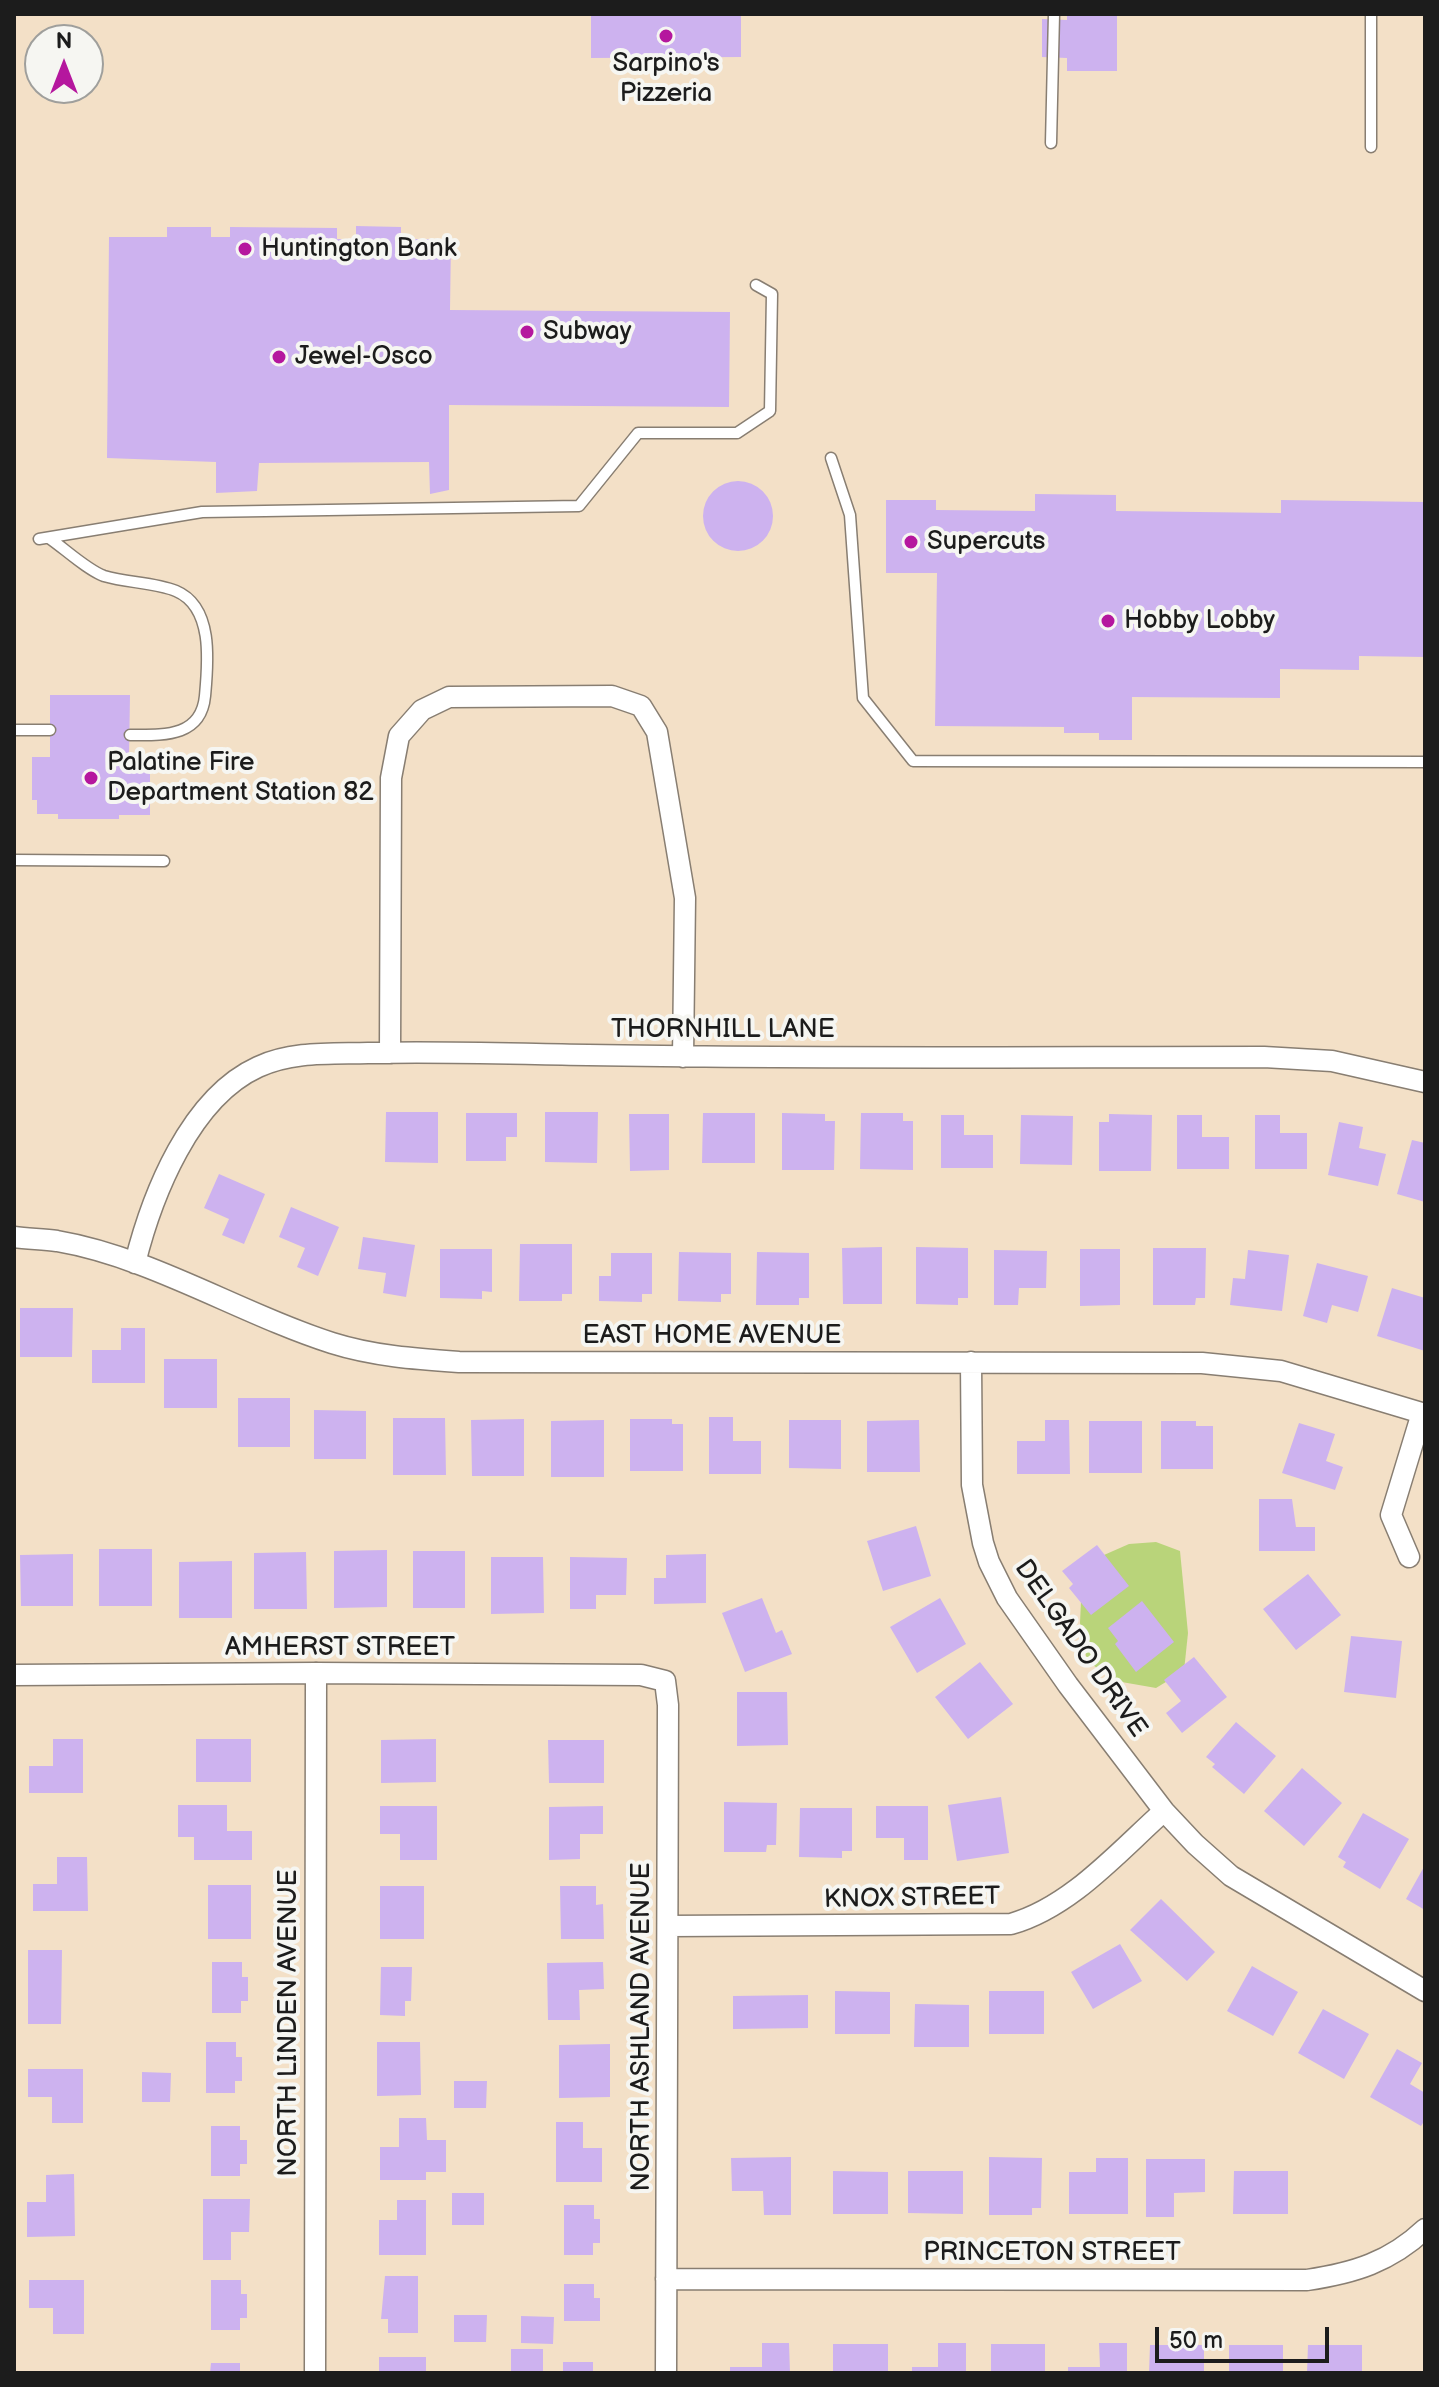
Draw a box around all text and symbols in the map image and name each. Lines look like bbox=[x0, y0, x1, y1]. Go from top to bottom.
north arrow bbox=[24, 24, 104, 104]
marker: Sarpino's Pizzeria bbox=[657, 27, 675, 45]
text: N bbox=[56, 28, 72, 55]
place label: Sarpino's Pizzeria bbox=[613, 48, 719, 110]
place label: Huntington Bank bbox=[261, 233, 456, 265]
marker: Huntington Bank bbox=[236, 240, 254, 258]
place label: Subway bbox=[543, 316, 631, 348]
marker: Subway bbox=[518, 323, 536, 341]
place label: Jewel-Osco bbox=[295, 341, 433, 373]
marker: Jewel-Osco bbox=[270, 348, 288, 366]
place label: Supercuts bbox=[927, 526, 1045, 558]
marker: Supercuts bbox=[902, 533, 920, 551]
place label: Hobby Lobby bbox=[1124, 605, 1275, 637]
marker: Hobby Lobby bbox=[1099, 612, 1117, 630]
place label: Palatine Fire Department Station 82 bbox=[107, 747, 374, 808]
marker: Palatine Fire Department Station 82 bbox=[82, 769, 100, 787]
street label: THORNHILL LANE bbox=[611, 1014, 835, 1046]
street label: EAST HOME AVENUE bbox=[583, 1320, 841, 1352]
street label: DELGADO DRIVE bbox=[1007, 1554, 1153, 1744]
street label: AMHERST STREET bbox=[225, 1632, 455, 1664]
street label: NORTH ASHLAND AVENUE bbox=[626, 1862, 658, 2192]
street label: NORTH LINDEN AVENUE bbox=[273, 1869, 305, 2177]
street label: KNOX STREET bbox=[824, 1882, 1000, 1916]
street label: PRINCETON STREET bbox=[923, 2237, 1181, 2269]
scale bar bbox=[1159, 2311, 1333, 2361]
text: 50 m bbox=[1169, 2326, 1223, 2355]

